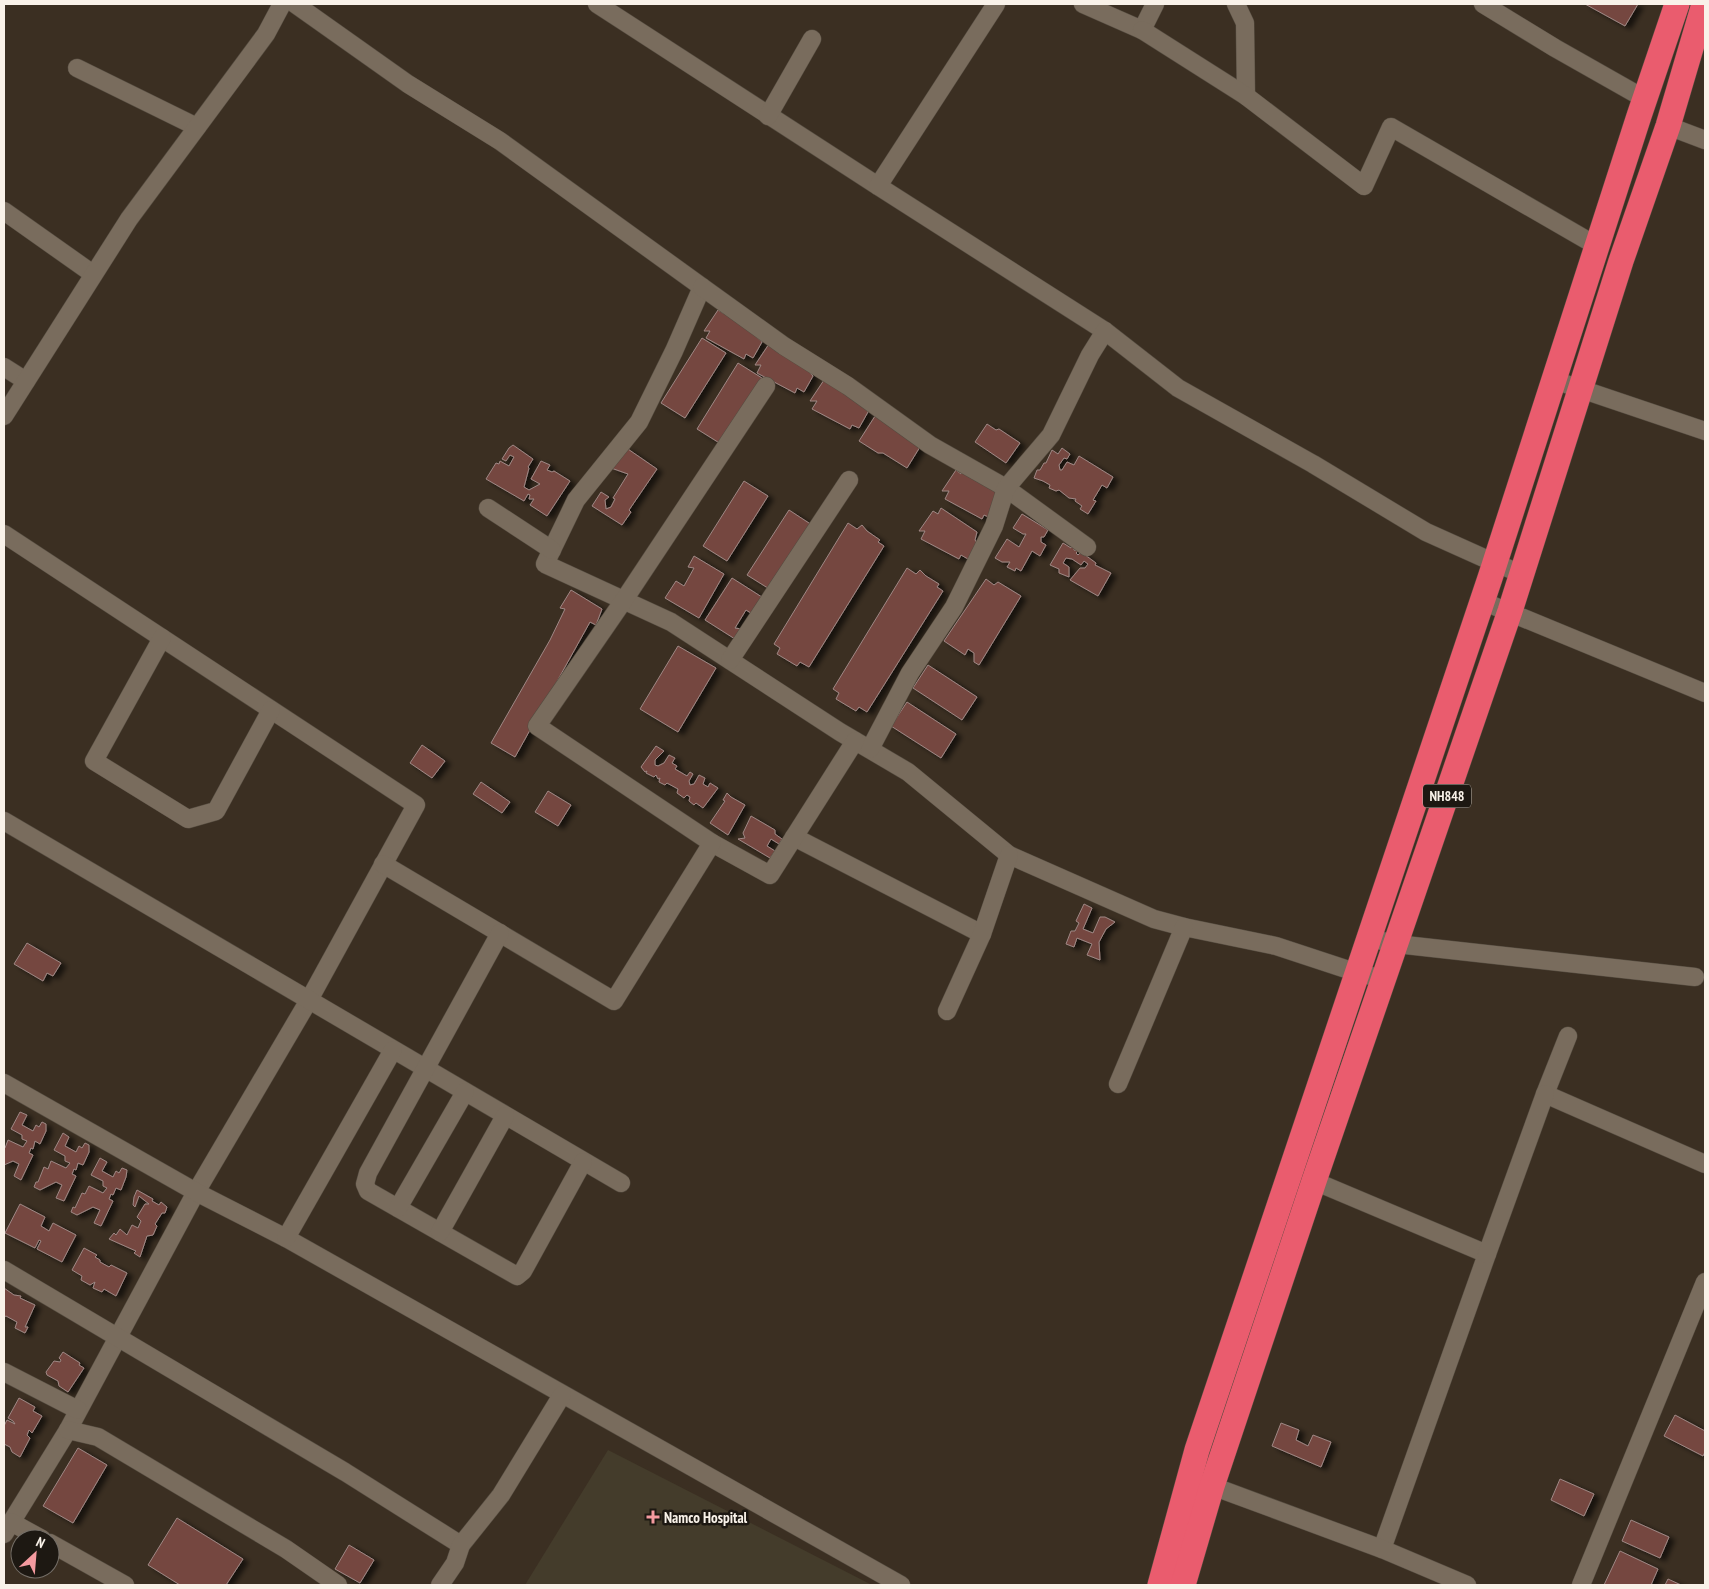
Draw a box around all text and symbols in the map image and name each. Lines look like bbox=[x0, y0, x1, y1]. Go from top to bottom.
road number: NH848 bbox=[1423, 784, 1471, 808]
place label: Namco Hospital bbox=[664, 1508, 748, 1527]
marker: Namco Hospital bbox=[646, 1510, 660, 1524]
north arrow bbox=[10, 1529, 60, 1579]
text: N bbox=[33, 1533, 48, 1552]

